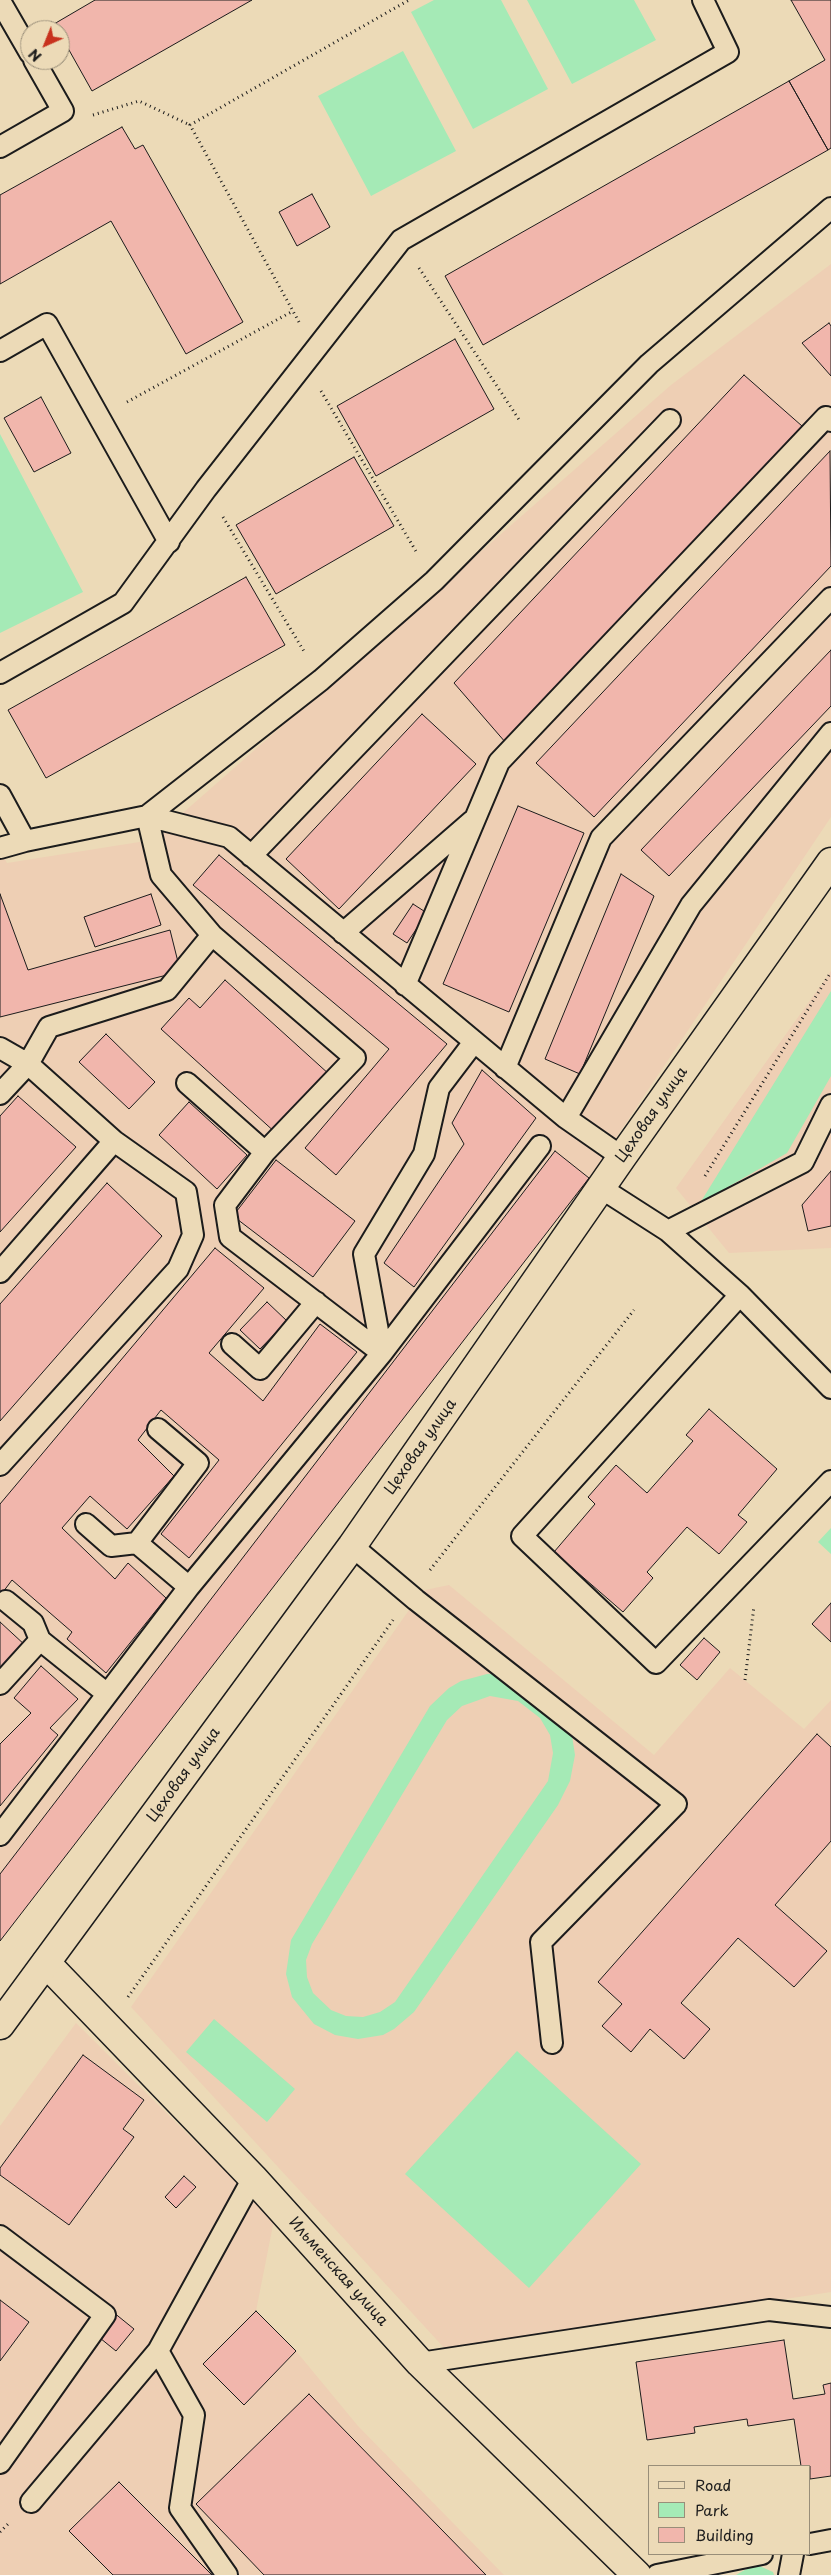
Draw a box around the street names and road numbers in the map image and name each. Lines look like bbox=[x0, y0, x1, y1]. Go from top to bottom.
street label: Цеховая улица bbox=[612, 1064, 692, 1166]
street label: Цеховая улица bbox=[381, 1396, 461, 1498]
street label: Цеховая улица bbox=[144, 1724, 224, 1826]
street label: Ильменская улица bbox=[285, 2214, 391, 2330]

